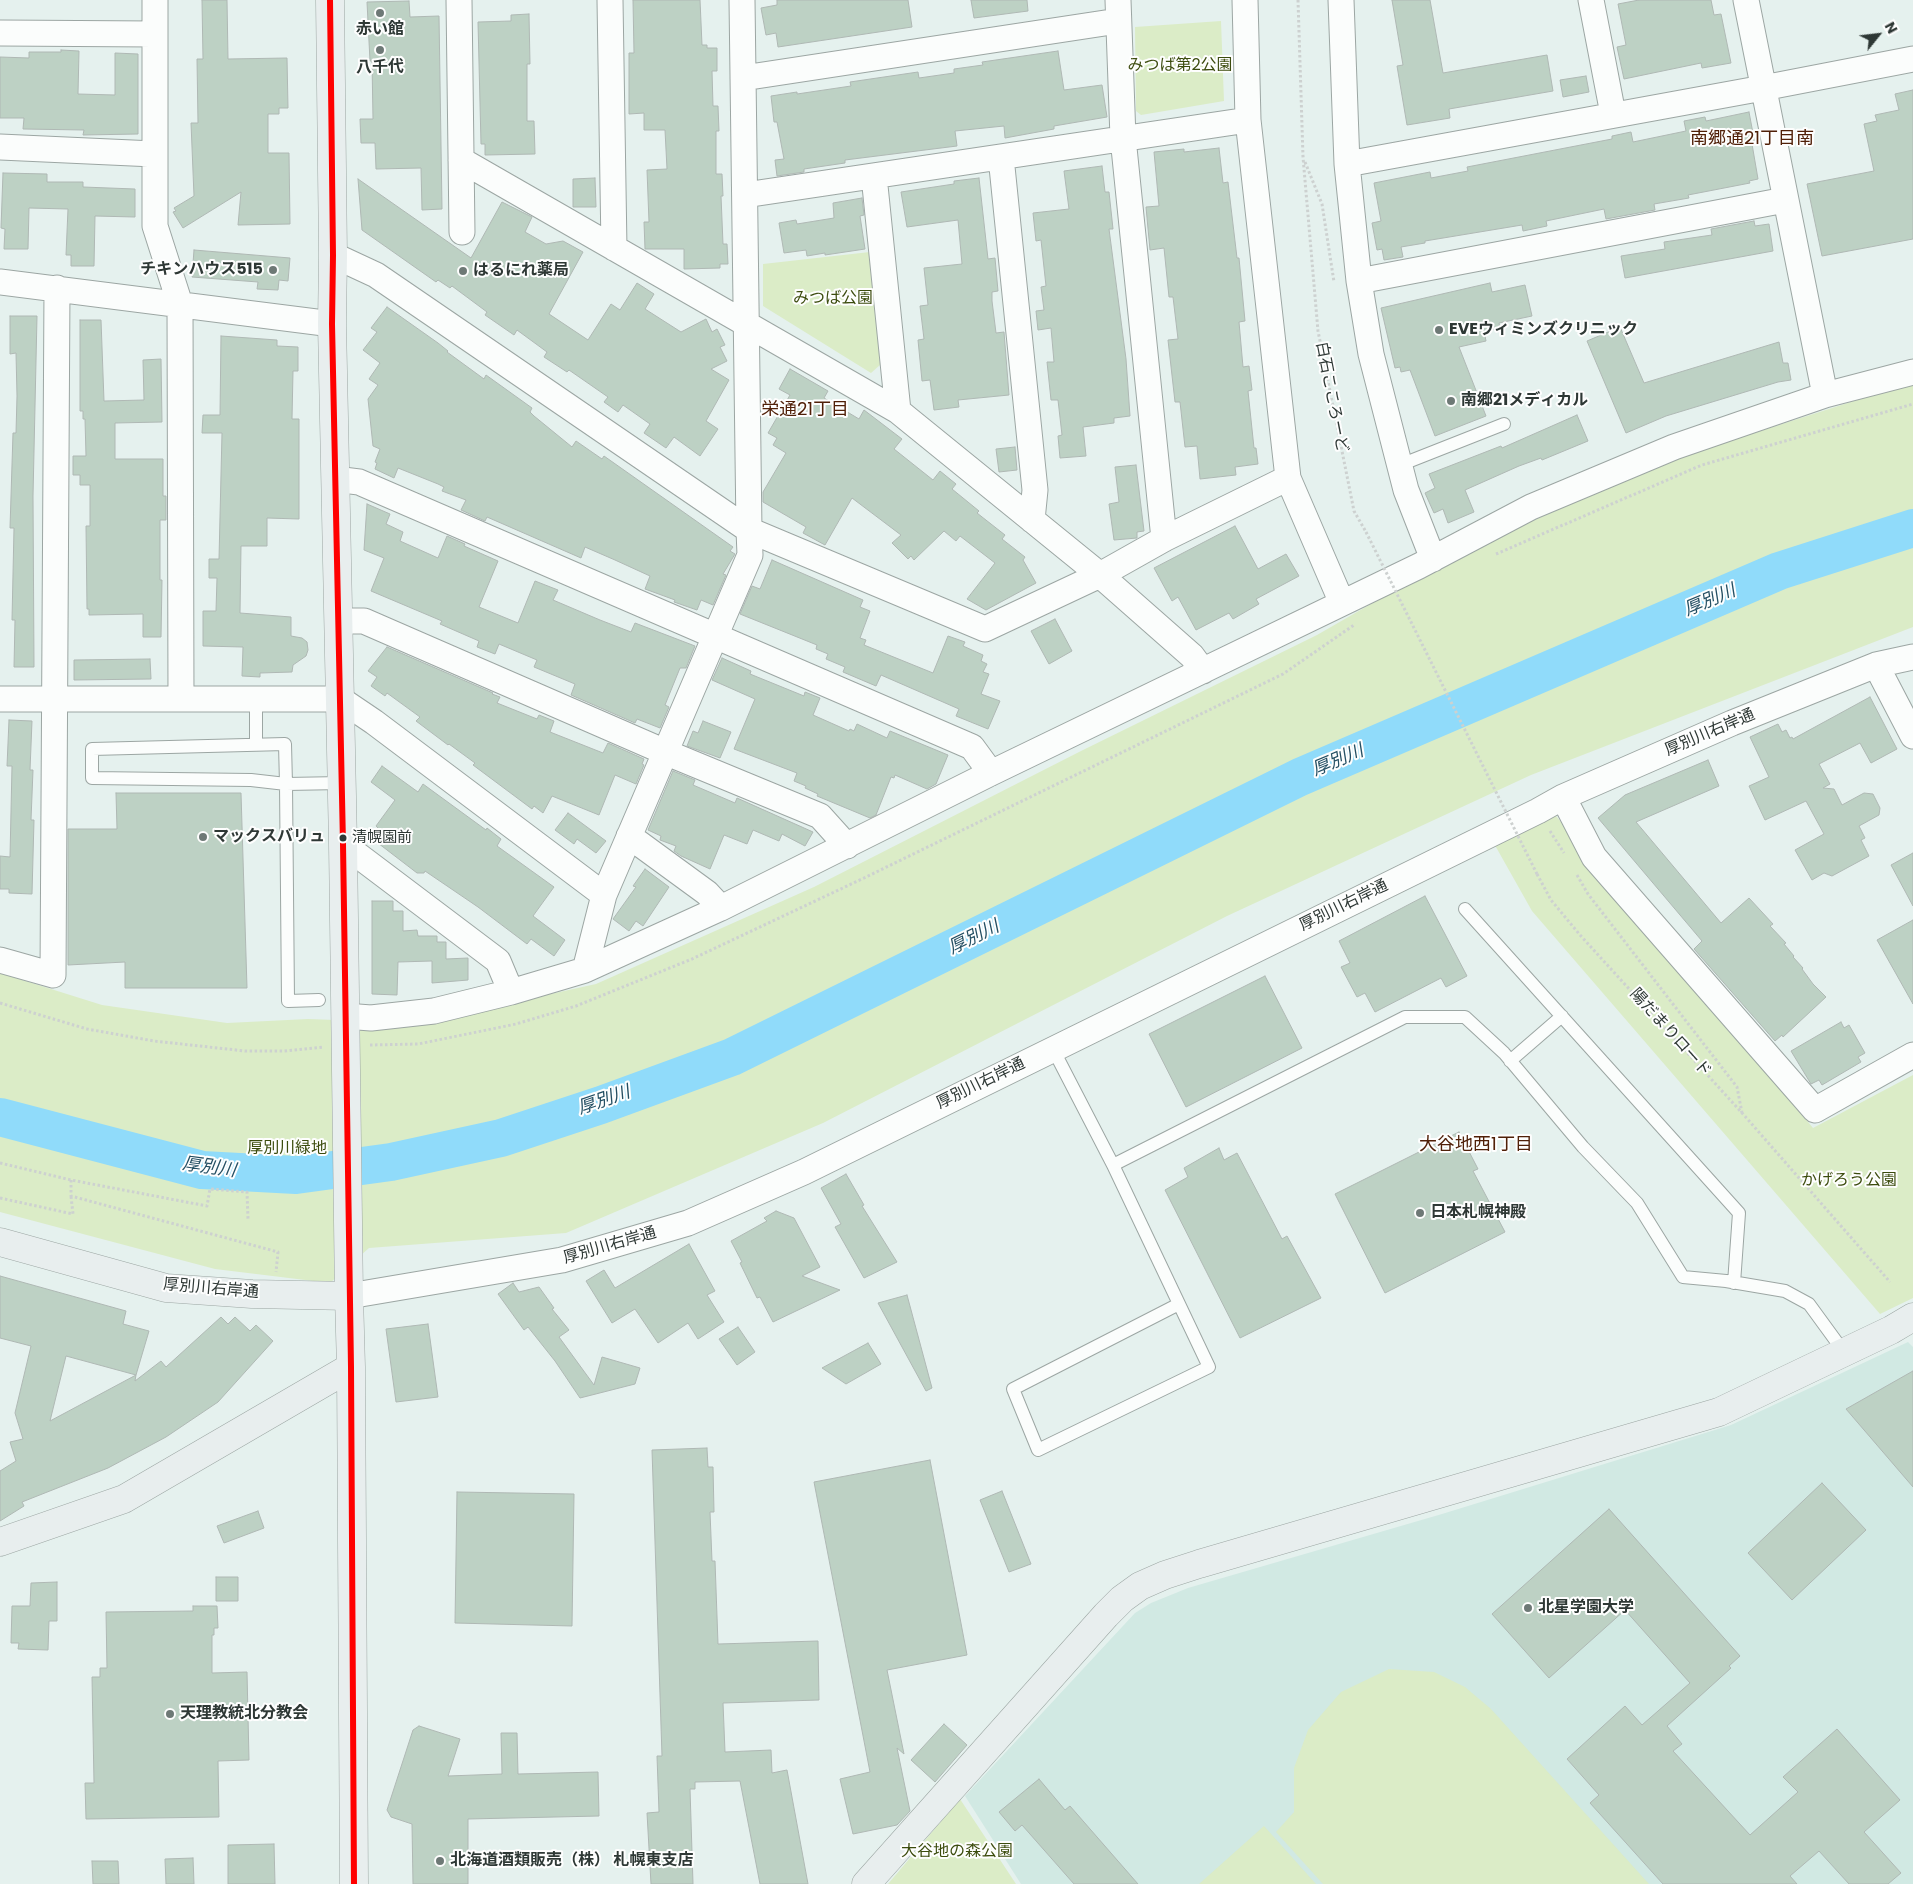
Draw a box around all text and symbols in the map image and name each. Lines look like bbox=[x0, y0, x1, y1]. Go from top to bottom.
marker: 赤い館 bbox=[374, 7, 386, 19]
north arrow bbox=[1853, 10, 1903, 60]
text: N bbox=[1880, 18, 1902, 37]
place label: 赤い館 bbox=[356, 20, 404, 40]
marker: 八千代 bbox=[374, 44, 386, 56]
park label: みつば第2公園 bbox=[1127, 56, 1233, 76]
place label: 八千代 bbox=[356, 58, 404, 78]
district label: 南郷通21丁目南 bbox=[1690, 128, 1814, 150]
place label: チキンハウス515 bbox=[140, 260, 263, 280]
place label: はるにれ薬局 bbox=[473, 261, 569, 281]
marker: チキンハウス515 bbox=[267, 264, 279, 276]
marker: はるにれ薬局 bbox=[457, 265, 469, 277]
park label: みつば公園 bbox=[793, 289, 873, 309]
place label: EVEウィミンズクリニック bbox=[1449, 320, 1638, 340]
marker: EVEウィミンズクリニック bbox=[1433, 324, 1445, 336]
street label: 白石こころーど bbox=[1311, 340, 1351, 454]
place label: 南郷21メディカル bbox=[1461, 391, 1588, 411]
marker: 南郷21メディカル bbox=[1445, 395, 1457, 407]
district label: 栄通21丁目 bbox=[761, 399, 849, 421]
water label: 厚別川 bbox=[1681, 581, 1739, 621]
street label: 厚別川右岸通 bbox=[1662, 705, 1758, 761]
water label: 厚別川 bbox=[1309, 741, 1367, 781]
place label: マックスバリュ bbox=[213, 827, 325, 847]
place label: 清幌園前 bbox=[352, 829, 412, 847]
marker: マックスバリュ bbox=[197, 831, 209, 843]
marker: 清幌園前 bbox=[338, 833, 348, 843]
street label: 厚別川右岸通 bbox=[1297, 876, 1391, 936]
water label: 厚別川 bbox=[945, 916, 1003, 960]
street label: 陽だまりロード bbox=[1625, 985, 1715, 1081]
street label: 厚別川右岸通 bbox=[934, 1054, 1028, 1114]
water label: 厚別川 bbox=[575, 1082, 633, 1120]
district label: 大谷地西1丁目 bbox=[1419, 1134, 1533, 1156]
park label: 厚別川緑地 bbox=[247, 1139, 327, 1159]
water label: 厚別川 bbox=[181, 1154, 237, 1182]
park label: かげろう公園 bbox=[1801, 1171, 1897, 1191]
place label: 日本札幌神殿 bbox=[1430, 1203, 1526, 1223]
marker: 日本札幌神殿 bbox=[1414, 1207, 1426, 1219]
street label: 厚別川右岸通 bbox=[561, 1224, 659, 1268]
street label: 厚別川右岸通 bbox=[162, 1275, 260, 1303]
place label: 北星学園大学 bbox=[1538, 1598, 1634, 1618]
marker: 北星学園大学 bbox=[1522, 1602, 1534, 1614]
place label: 天理教統北分教会 bbox=[180, 1704, 308, 1724]
marker: 天理教統北分教会 bbox=[164, 1708, 176, 1720]
park label: 大谷地の森公園 bbox=[901, 1842, 1013, 1862]
place label: 北海道酒類販売（株） 札幌東支店 bbox=[450, 1851, 693, 1871]
marker: 北海道酒類販売（株） 札幌東支店 bbox=[434, 1855, 446, 1867]

